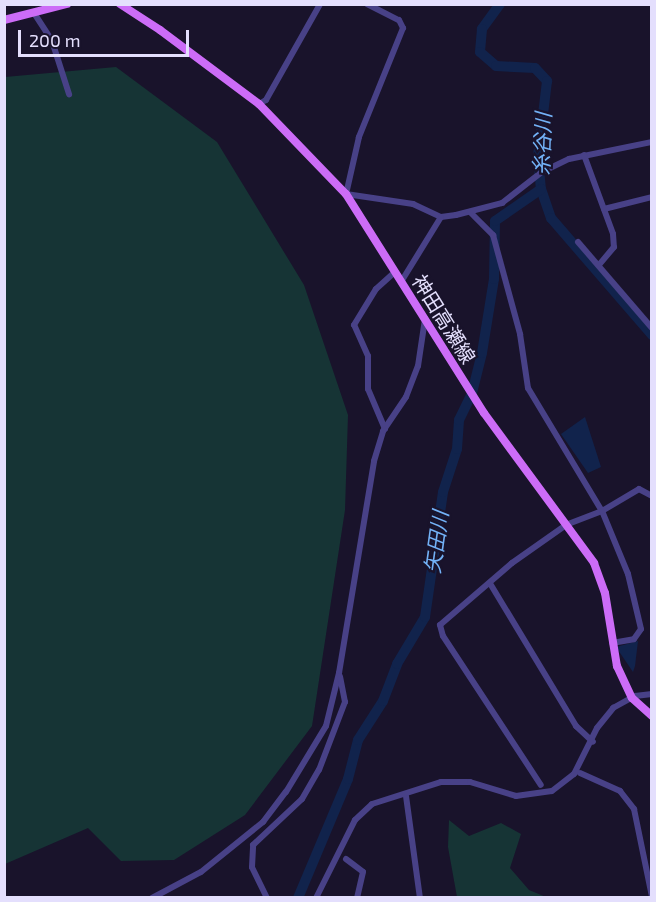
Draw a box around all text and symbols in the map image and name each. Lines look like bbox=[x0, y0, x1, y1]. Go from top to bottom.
scale bar bbox=[21, 18, 192, 56]
text: 200 m bbox=[29, 29, 81, 51]
water label: 糸谷川 bbox=[528, 112, 556, 176]
street label: 神田高瀬線 bbox=[407, 270, 481, 368]
water label: 矢田川 bbox=[419, 509, 453, 575]

